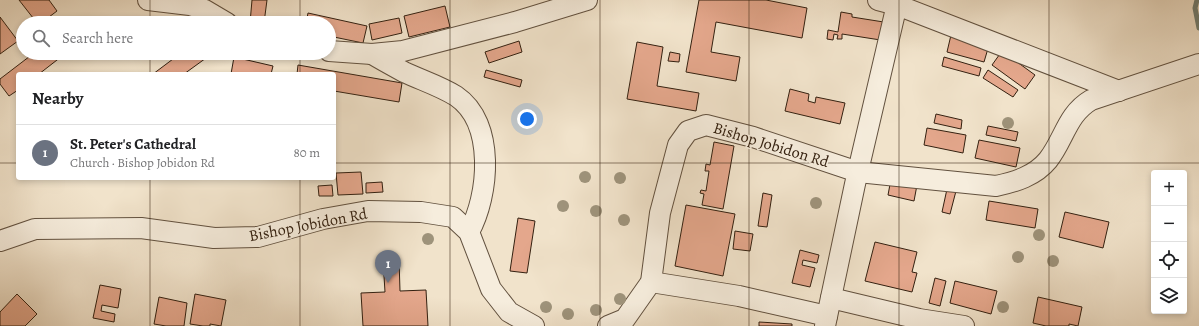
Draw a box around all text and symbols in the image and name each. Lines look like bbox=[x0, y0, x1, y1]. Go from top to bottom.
search box bbox=[16, 16, 336, 60]
icon: search bbox=[30, 27, 52, 49]
text: Search here bbox=[62, 28, 133, 48]
text: Nearby bbox=[32, 87, 83, 110]
your location bbox=[517, 109, 537, 129]
street label: Bishop Jobidon Rd bbox=[710, 117, 832, 173]
text: St. Peter's Cathedral bbox=[70, 134, 196, 154]
text: 1 bbox=[43, 144, 47, 161]
text: 80 m bbox=[293, 144, 320, 161]
text: Church · Bishop Jobidon Rd bbox=[70, 154, 215, 171]
map controls bbox=[1151, 170, 1187, 314]
button: + bbox=[1151, 170, 1187, 206]
street label: Bishop Jobidon Rd bbox=[247, 203, 369, 247]
button: − bbox=[1151, 206, 1187, 242]
button: locate bbox=[1151, 242, 1187, 278]
pin: 1 bbox=[375, 250, 401, 283]
button: layers bbox=[1151, 278, 1187, 314]

